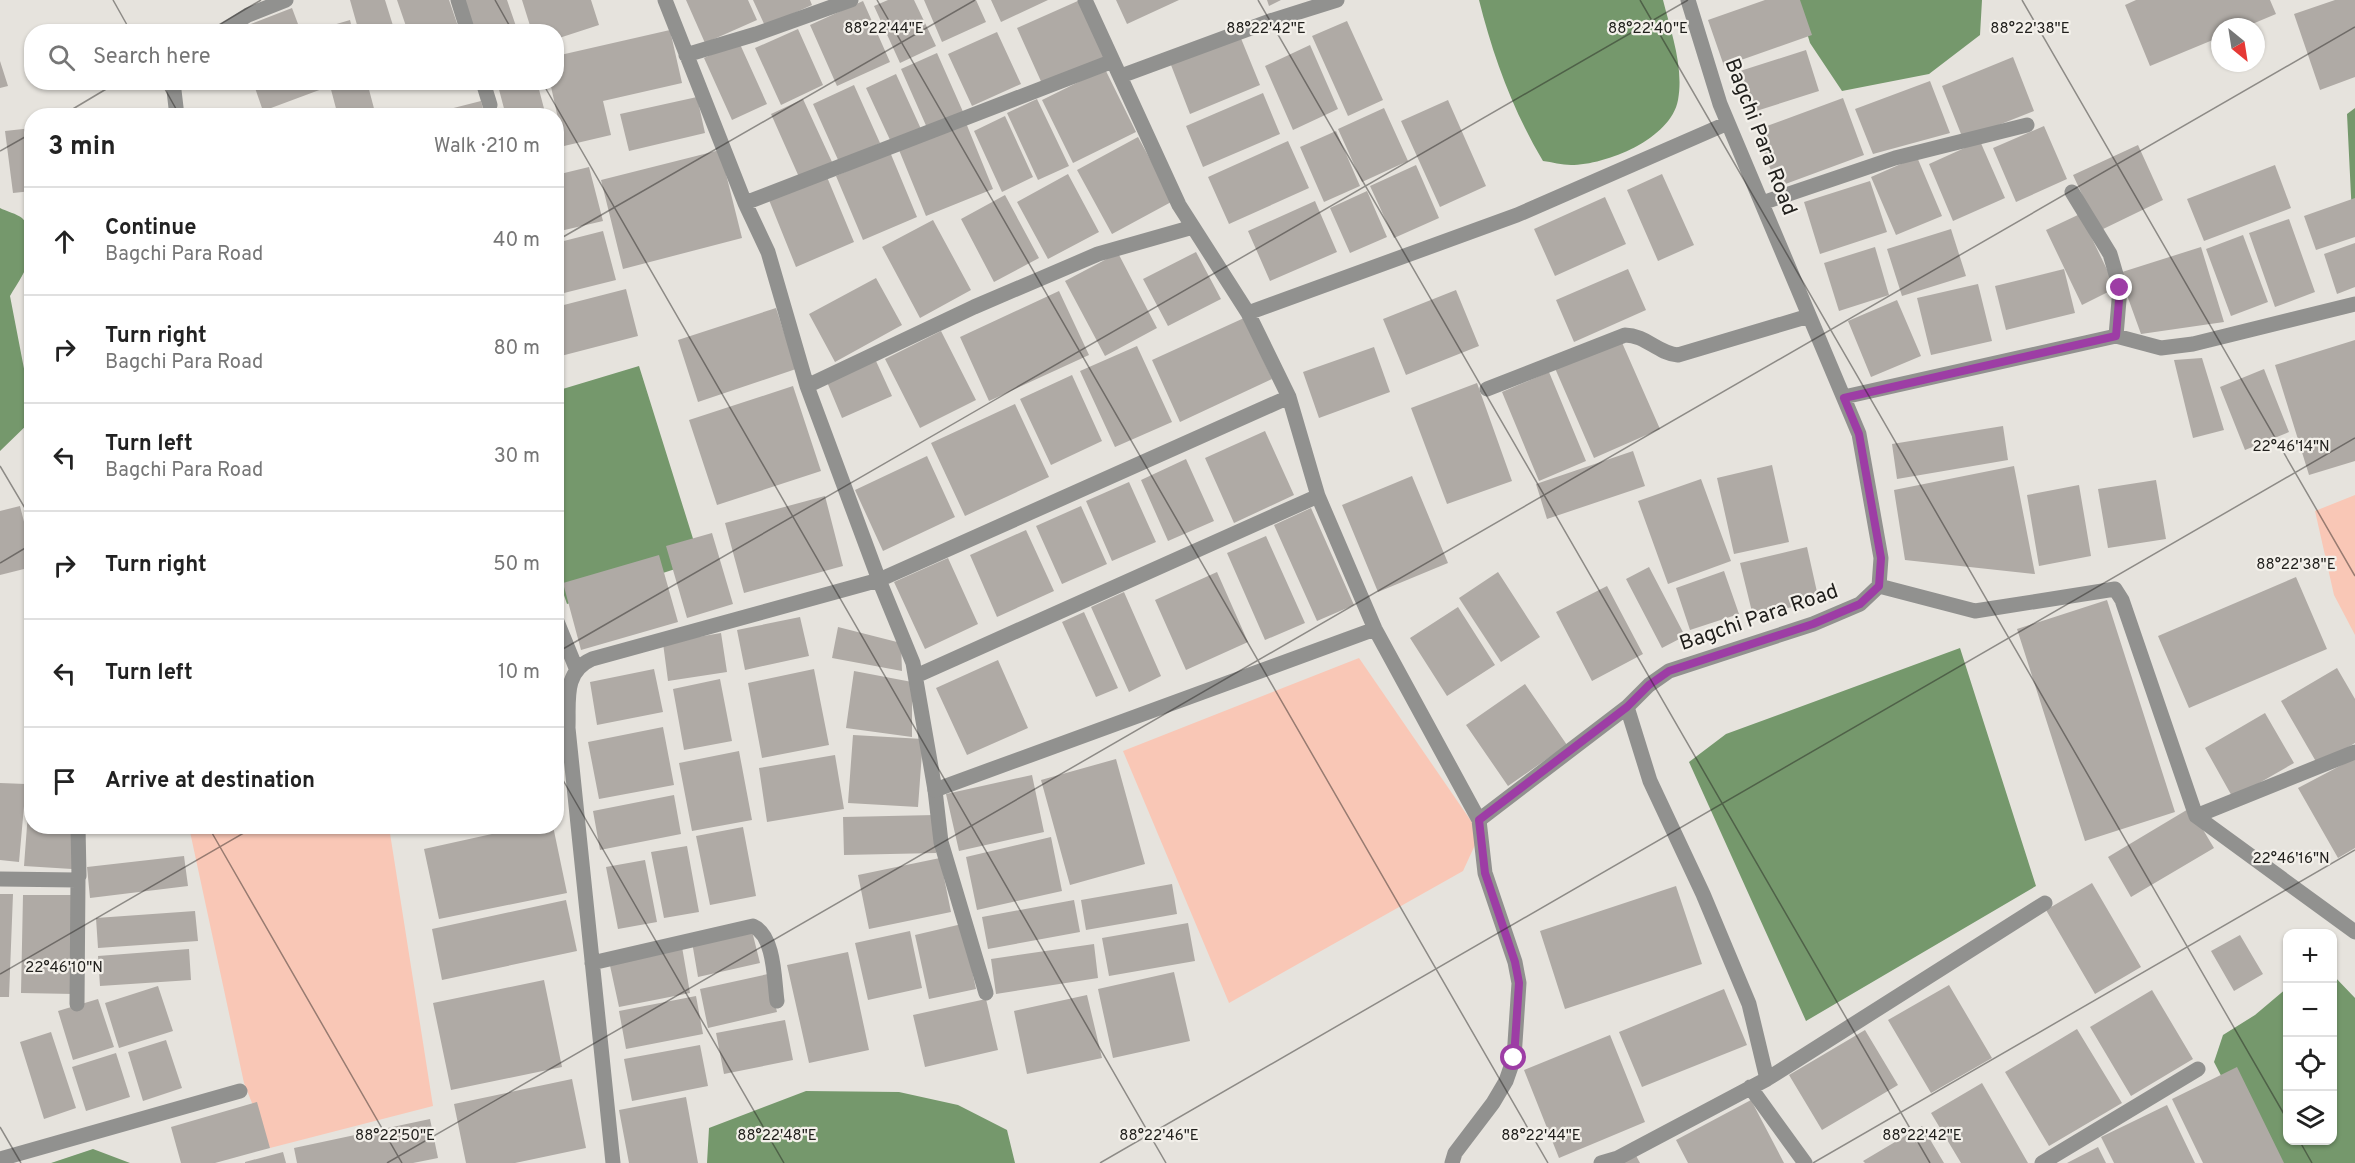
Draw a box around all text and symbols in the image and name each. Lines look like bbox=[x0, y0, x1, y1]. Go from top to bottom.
north arrow bbox=[2211, 18, 2265, 72]
text: 88°22'44"E bbox=[844, 20, 924, 39]
text: 88°22'42"E bbox=[1226, 20, 1306, 39]
text: 88°22'40"E bbox=[1608, 20, 1688, 39]
text: 88°22'38"E bbox=[1990, 20, 2070, 39]
search box bbox=[24, 24, 564, 90]
icon: search bbox=[45, 41, 78, 74]
text: Search here bbox=[93, 44, 211, 71]
street label: Bagchi Para Road bbox=[1718, 55, 1802, 219]
text: 3 min bbox=[48, 131, 116, 164]
text: Walk · 210 m bbox=[434, 134, 540, 160]
text: Continue bbox=[105, 215, 196, 242]
icon: ahead bbox=[48, 225, 81, 258]
text: 40 m bbox=[493, 228, 540, 254]
text: Bagchi Para Road bbox=[105, 242, 263, 268]
route end bbox=[2106, 274, 2132, 300]
text: Turn right bbox=[105, 323, 207, 350]
icon: right bbox=[48, 333, 81, 366]
text: 80 m bbox=[494, 336, 540, 362]
text: Bagchi Para Road bbox=[105, 350, 263, 376]
text: Turn left bbox=[105, 431, 193, 458]
text: 22°46'14"N bbox=[2252, 438, 2330, 457]
icon: left bbox=[48, 441, 81, 474]
text: 30 m bbox=[494, 444, 540, 470]
text: Bagchi Para Road bbox=[105, 458, 263, 484]
icon: right bbox=[48, 549, 81, 582]
text: Turn right bbox=[105, 552, 207, 579]
text: 50 m bbox=[493, 552, 540, 578]
text: 88°22'38"E bbox=[2256, 556, 2336, 575]
street label: Bagchi Para Road bbox=[1676, 578, 1842, 658]
icon: left bbox=[48, 657, 81, 690]
text: Turn left bbox=[105, 660, 193, 687]
text: 10 m bbox=[498, 660, 540, 686]
icon: arrive bbox=[48, 765, 81, 798]
text: Arrive at destination bbox=[105, 768, 315, 795]
text: 22°46'16"N bbox=[2252, 850, 2330, 869]
map controls bbox=[2283, 929, 2337, 1145]
button: + bbox=[2283, 929, 2337, 983]
text: 22°46'10"N bbox=[25, 959, 103, 978]
button: − bbox=[2283, 983, 2337, 1037]
button: locate bbox=[2283, 1037, 2337, 1091]
route start bbox=[1500, 1044, 1526, 1070]
button: layers bbox=[2283, 1091, 2337, 1145]
text: 88°22'50"E bbox=[355, 1127, 435, 1146]
text: 88°22'48"E bbox=[737, 1127, 817, 1146]
text: 88°22'46"E bbox=[1119, 1127, 1199, 1146]
text: 88°22'44"E bbox=[1501, 1127, 1581, 1146]
text: 88°22'42"E bbox=[1882, 1127, 1962, 1146]

